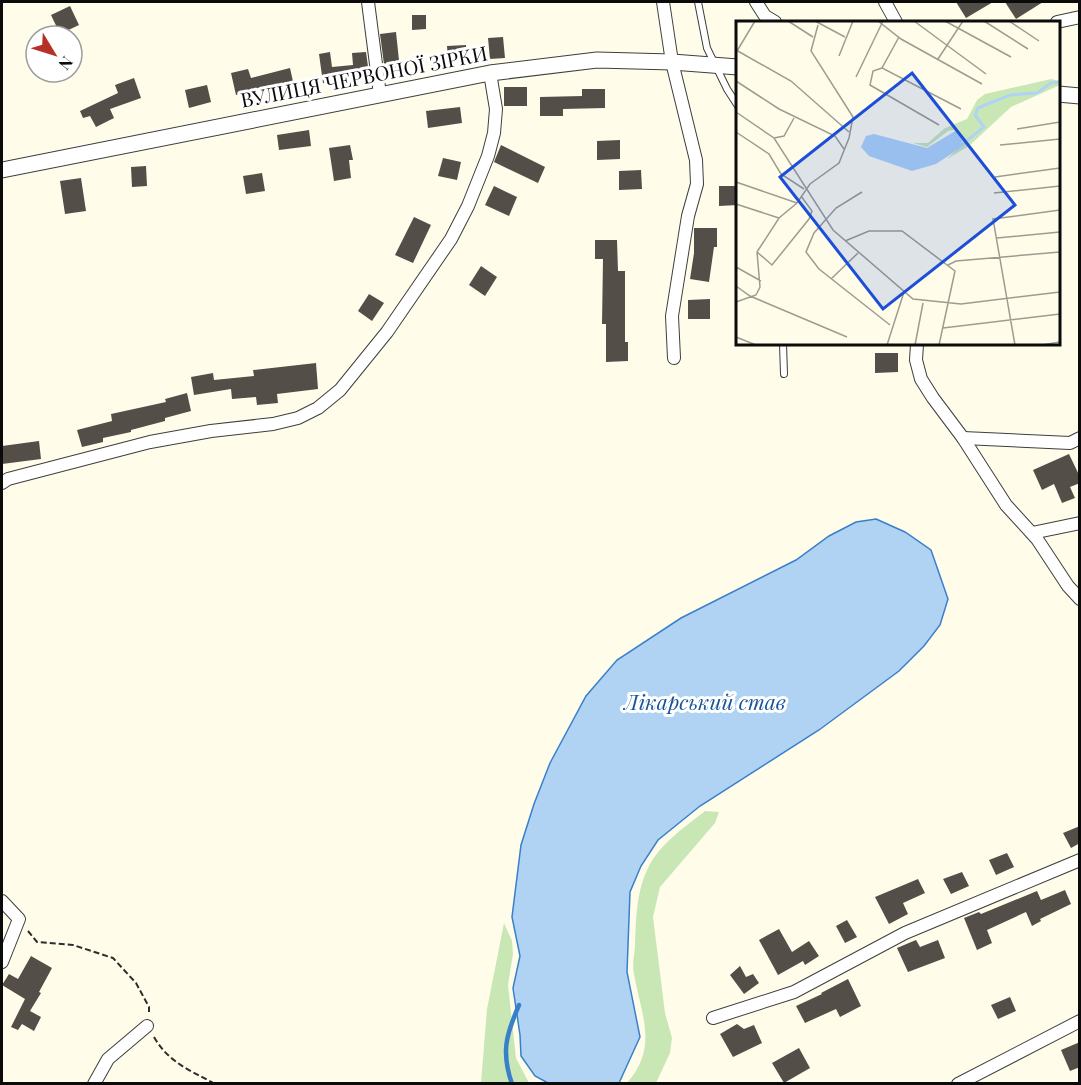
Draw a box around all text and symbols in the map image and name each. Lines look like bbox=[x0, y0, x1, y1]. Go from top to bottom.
inset map bbox=[736, 21, 1060, 345]
north arrow bbox=[24, 24, 84, 84]
street label: ВУЛИЦЯ ЧЕРВОНОЇ ЗІРКИ bbox=[238, 38, 489, 113]
text: N bbox=[54, 53, 78, 75]
water label: Лікарський став bbox=[622, 687, 786, 715]

